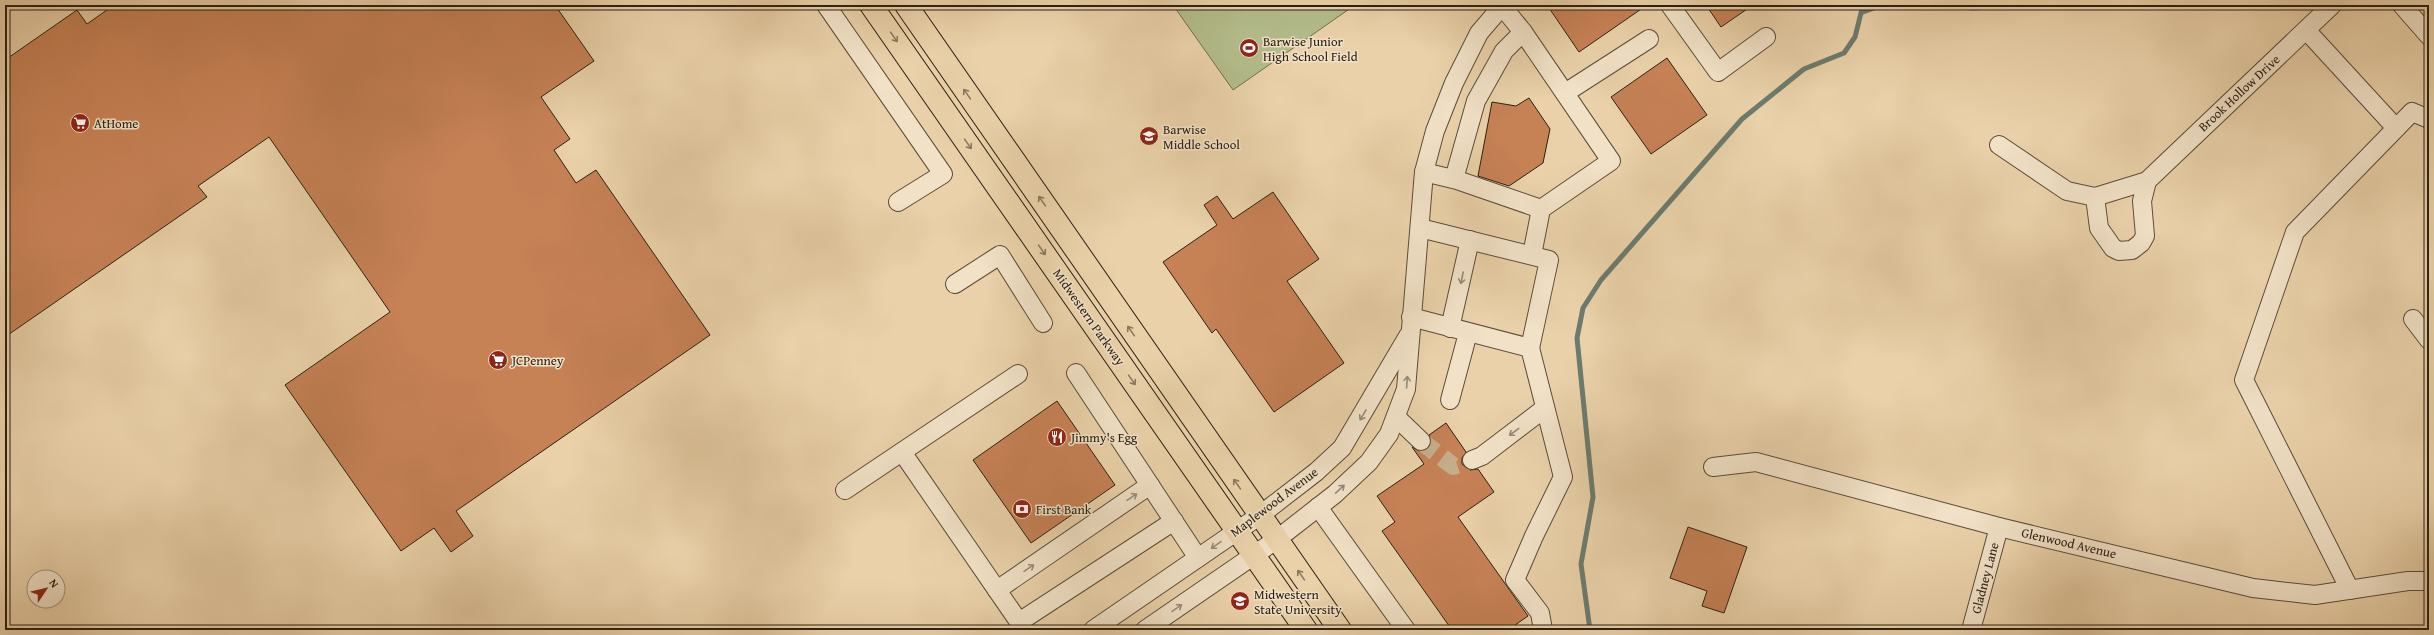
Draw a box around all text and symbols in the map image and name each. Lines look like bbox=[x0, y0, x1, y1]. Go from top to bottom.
one-way arrow bbox=[890, 31, 898, 42]
place label: Barwise Junior High School Field bbox=[1263, 32, 1358, 66]
sports icon: Barwise Junior High School Field bbox=[1238, 37, 1260, 59]
street label: Brook Hollow Drive bbox=[2194, 50, 2284, 136]
one-way arrow bbox=[963, 89, 971, 100]
supermarket icon: AtHome bbox=[69, 112, 91, 134]
place label: AtHome bbox=[94, 114, 138, 133]
place label: Barwise Middle School bbox=[1163, 120, 1240, 154]
school or university icon: Barwise Middle School bbox=[1138, 125, 1160, 147]
one-way arrow bbox=[964, 138, 972, 149]
one-way arrow bbox=[1038, 195, 1046, 206]
one-way arrow bbox=[1038, 245, 1046, 256]
street label: Midwestern Parkway bbox=[1048, 265, 1130, 370]
one-way arrow bbox=[1457, 271, 1465, 284]
one-way arrow bbox=[1127, 325, 1135, 336]
supermarket icon: JCPenney bbox=[487, 349, 509, 371]
place label: JCPenney bbox=[510, 351, 564, 370]
one-way arrow bbox=[1128, 374, 1136, 385]
one-way arrow bbox=[1403, 376, 1410, 389]
one-way arrow bbox=[1359, 409, 1367, 421]
restaurant icon: Jimmy's Egg bbox=[1046, 426, 1068, 448]
one-way arrow bbox=[1509, 427, 1520, 436]
place label: Jimmy's Egg bbox=[1069, 428, 1138, 447]
street label: Maplewood Avenue bbox=[1226, 463, 1322, 541]
one-way arrow bbox=[1233, 478, 1241, 489]
one-way arrow bbox=[1334, 485, 1344, 494]
one-way arrow bbox=[1126, 493, 1137, 501]
bank icon: First Bank bbox=[1011, 498, 1033, 520]
place label: First Bank bbox=[1036, 500, 1092, 519]
street label: Glenwood Avenue bbox=[2020, 523, 2118, 563]
street label: Gladney Lane bbox=[1966, 540, 2004, 616]
one-way arrow bbox=[1210, 541, 1221, 549]
one-way arrow bbox=[1023, 563, 1035, 571]
north arrow bbox=[26, 569, 66, 609]
one-way arrow bbox=[1297, 570, 1305, 581]
text: N bbox=[46, 576, 63, 591]
place label: Midwestern State University bbox=[1254, 585, 1342, 619]
school or university icon: Midwestern State University bbox=[1229, 590, 1251, 612]
one-way arrow bbox=[1171, 604, 1182, 612]

